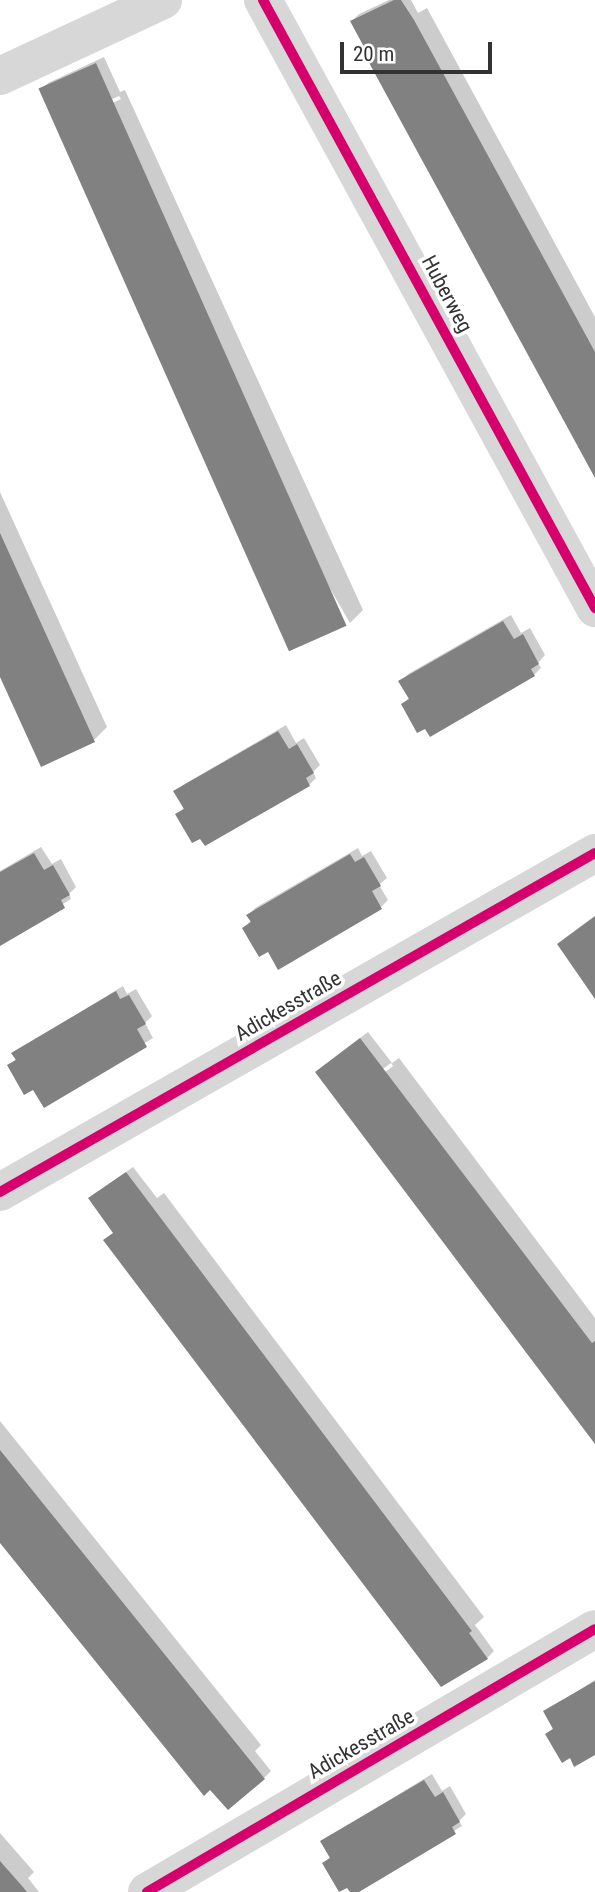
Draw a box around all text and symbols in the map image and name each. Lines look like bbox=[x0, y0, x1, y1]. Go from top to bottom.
scale bar bbox=[343, 28, 495, 72]
text: 20 m bbox=[353, 42, 394, 66]
street label: Huberweg bbox=[416, 251, 478, 337]
street label: Adickesstraße bbox=[230, 965, 346, 1047]
street label: Adickesstraße bbox=[303, 1703, 419, 1785]

